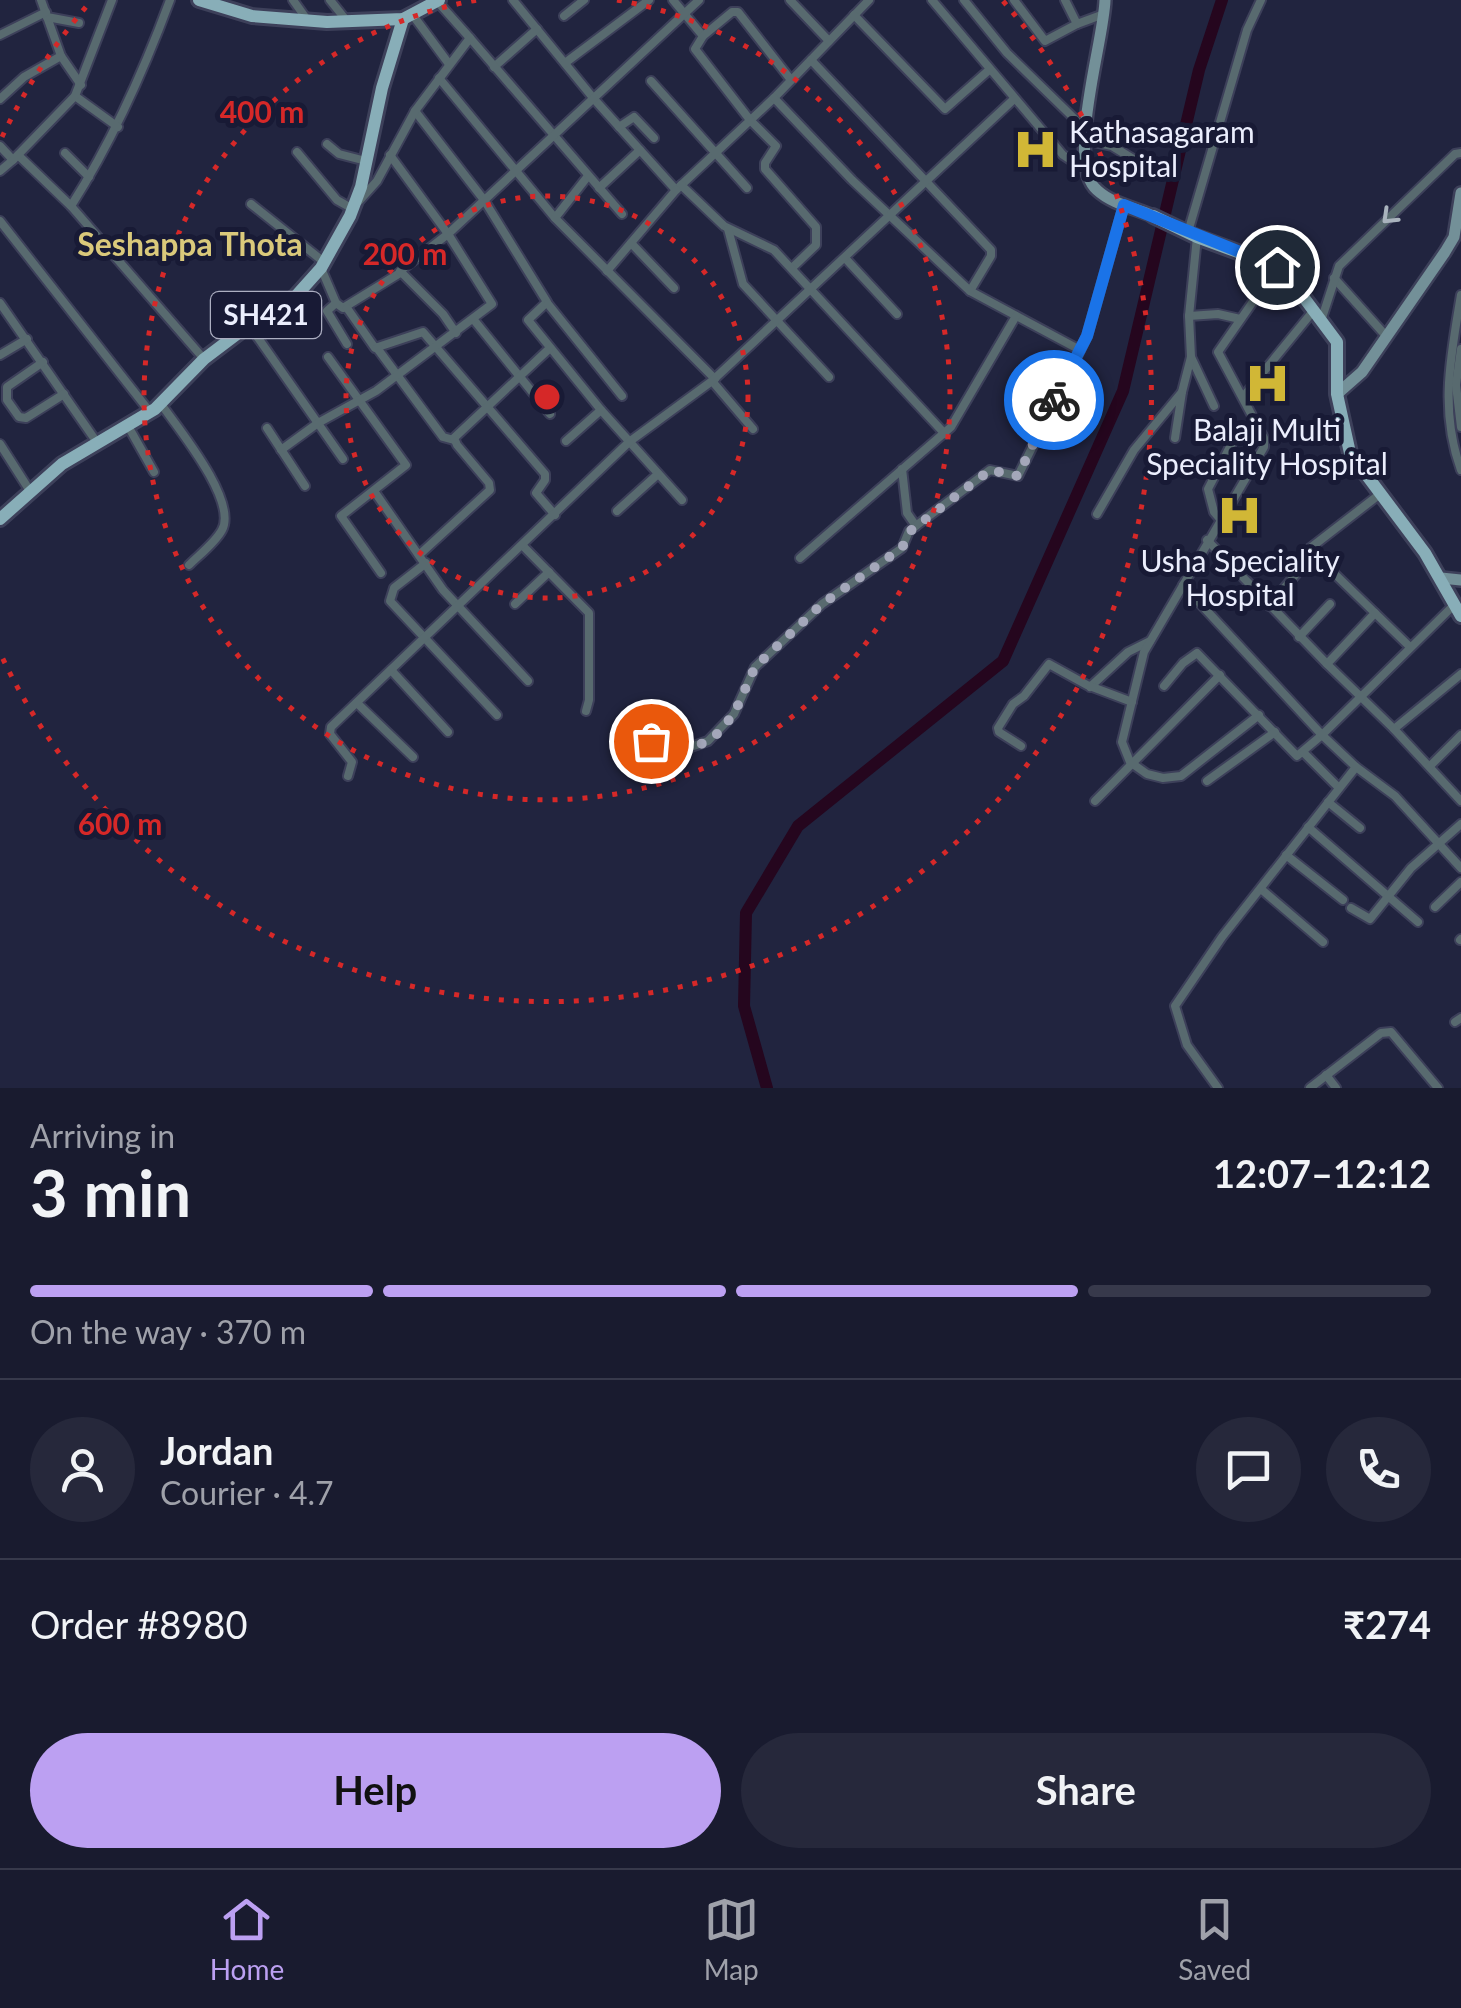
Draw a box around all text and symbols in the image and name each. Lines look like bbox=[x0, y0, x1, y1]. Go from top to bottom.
text: 400 m bbox=[220, 93, 304, 129]
place label: Kathasagaram Hospital bbox=[1069, 113, 1255, 183]
hospital icon: Kathasagaram Hospital bbox=[1012, 126, 1060, 174]
one-way arrow bbox=[1383, 205, 1401, 223]
district label: Seshappa Thota bbox=[77, 224, 303, 263]
pin bbox=[1235, 225, 1320, 310]
text: 200 m bbox=[363, 235, 447, 271]
icon: home bbox=[1250, 240, 1305, 295]
road number: SH421 bbox=[211, 292, 321, 338]
courier bbox=[1004, 350, 1104, 450]
hospital icon: Balaji Multi Speciality Hospital bbox=[1243, 360, 1291, 408]
icon: bike bbox=[1027, 373, 1082, 428]
centre of rings bbox=[529, 379, 565, 415]
place label: Balaji Multi Speciality Hospital bbox=[1146, 411, 1388, 481]
hospital icon: Usha Speciality Hospital bbox=[1216, 491, 1264, 539]
place label: Usha Speciality Hospital bbox=[1140, 542, 1340, 612]
pin bbox=[609, 699, 694, 784]
icon: bag bbox=[624, 714, 679, 769]
text: 600 m bbox=[78, 805, 162, 841]
text: Arriving in bbox=[30, 1116, 175, 1155]
text: 12:07–12:12 bbox=[1213, 1150, 1431, 1196]
text: 3 min bbox=[30, 1153, 191, 1231]
text: On the way · 370 m bbox=[30, 1312, 306, 1351]
button: person bbox=[30, 1417, 135, 1522]
button: chat bbox=[1196, 1417, 1301, 1522]
button: phone bbox=[1326, 1417, 1431, 1522]
text: Jordan bbox=[160, 1427, 273, 1473]
text: Courier · 4.7 bbox=[160, 1473, 334, 1512]
text: Order #8980 bbox=[30, 1601, 247, 1647]
text: ₹274 bbox=[1343, 1601, 1431, 1647]
button: Help bbox=[30, 1733, 721, 1848]
button: Share bbox=[741, 1733, 1431, 1848]
tab: Home bbox=[210, 1892, 284, 1986]
tab: Map bbox=[704, 1892, 759, 1986]
tab: Saved bbox=[1178, 1892, 1251, 1986]

